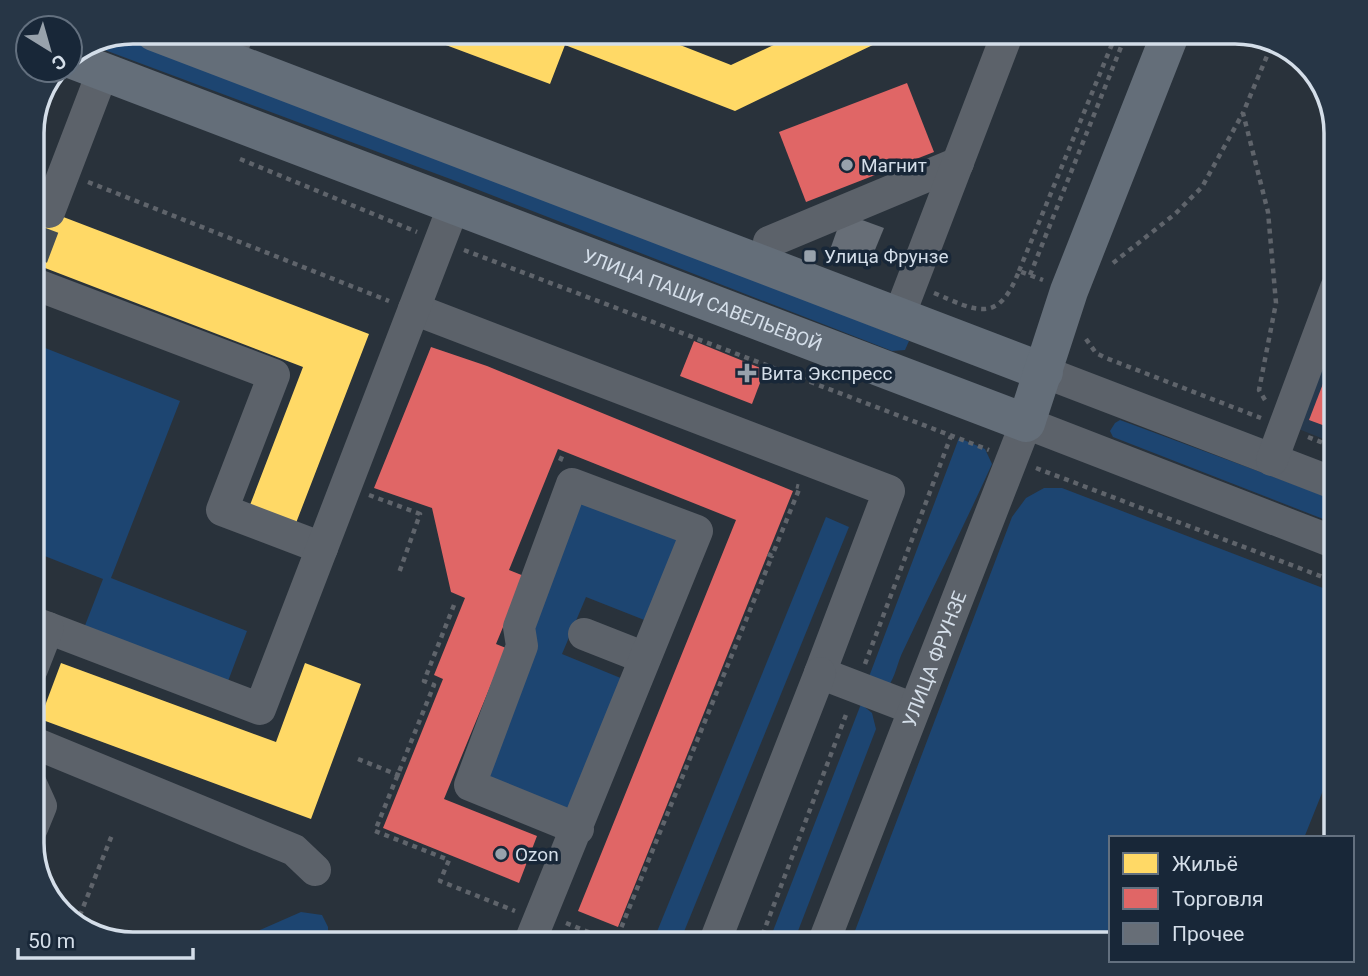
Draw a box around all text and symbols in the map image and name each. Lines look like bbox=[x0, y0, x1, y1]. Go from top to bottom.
north arrow bbox=[14, 14, 84, 84]
text: С bbox=[47, 49, 71, 75]
place label: Магнит bbox=[861, 154, 927, 177]
marker: Магнит bbox=[839, 157, 855, 173]
street label: УЛИЦА ПАШИ САВЕЛЬЕВОЙ bbox=[580, 244, 825, 356]
place label: Улица Фрунзе bbox=[824, 245, 948, 268]
marker: Улица Фрунзе bbox=[802, 248, 818, 264]
place label: Вита Экспресс bbox=[761, 362, 892, 385]
marker: Вита Экспресс bbox=[739, 365, 755, 381]
street label: УЛИЦА ФРУНЗЕ bbox=[898, 588, 971, 730]
legend bbox=[1109, 836, 1354, 962]
place label: Ozon bbox=[515, 843, 559, 866]
marker: Ozon bbox=[493, 846, 509, 862]
text: Жильё bbox=[1172, 852, 1238, 876]
text: Торговля bbox=[1172, 887, 1264, 911]
scale bar bbox=[18, 916, 192, 960]
text: Прочее bbox=[1172, 922, 1244, 946]
text: 50 m bbox=[28, 929, 75, 953]

